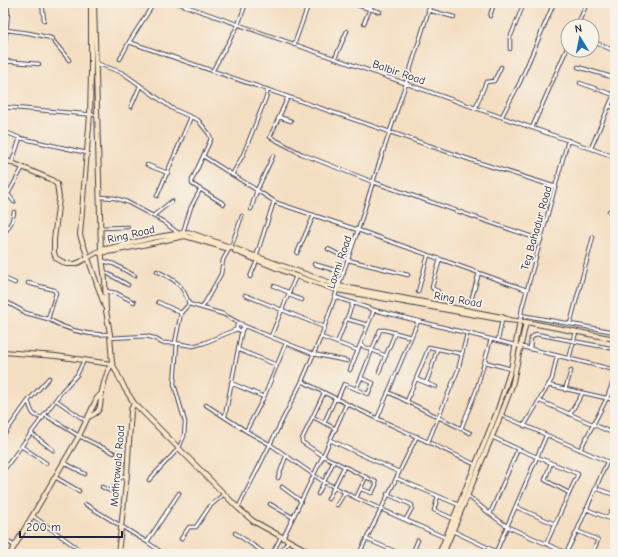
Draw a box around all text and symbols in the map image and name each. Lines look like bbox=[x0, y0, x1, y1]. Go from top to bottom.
north arrow bbox=[560, 18, 600, 58]
text: N bbox=[574, 22, 583, 36]
street label: Balbir Road bbox=[371, 57, 427, 88]
street label: Teg Bahadur Road bbox=[518, 184, 555, 272]
street label: Ring Road bbox=[106, 223, 156, 246]
street label: Laxmi Road bbox=[324, 234, 355, 290]
street label: Ring Road bbox=[433, 289, 483, 310]
street label: Mothrowala Road bbox=[107, 425, 128, 507]
scale bar bbox=[20, 513, 122, 539]
text: 200 m bbox=[26, 520, 61, 534]

